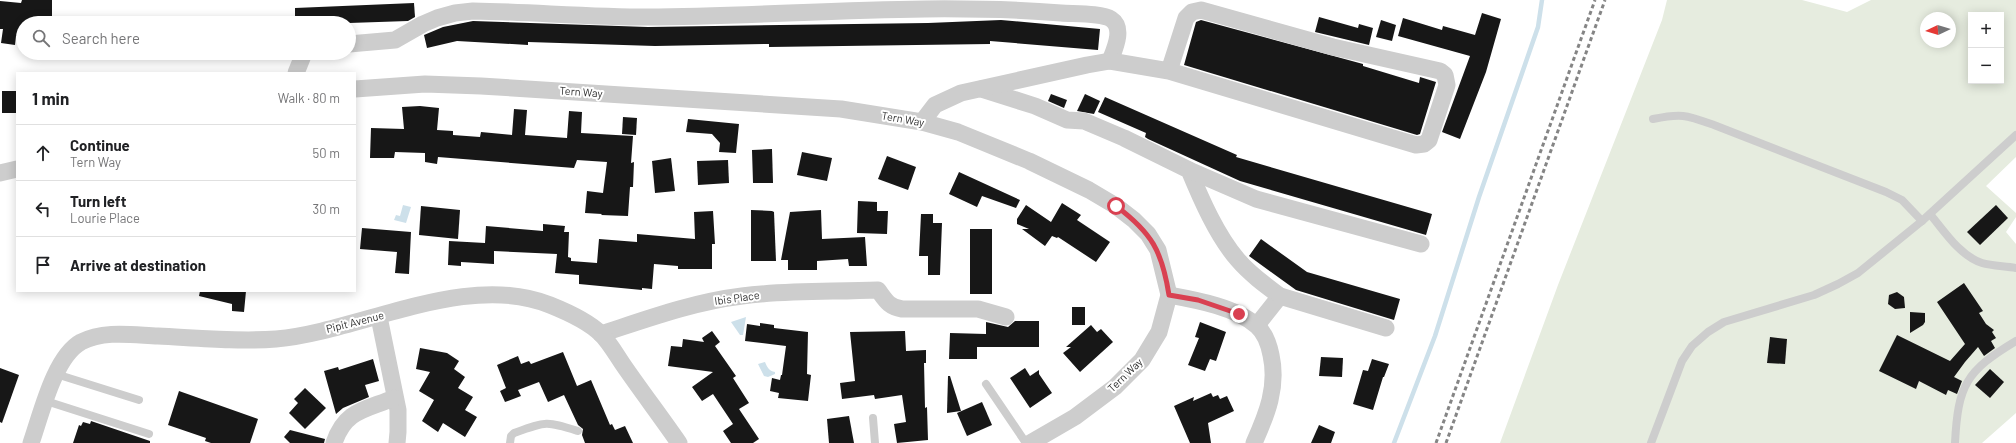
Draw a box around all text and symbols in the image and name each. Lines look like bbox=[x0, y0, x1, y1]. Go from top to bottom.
north arrow bbox=[1920, 12, 1956, 48]
map controls bbox=[1968, 12, 2004, 84]
button: + bbox=[1968, 12, 2004, 48]
search box bbox=[16, 16, 356, 60]
icon: search bbox=[30, 27, 52, 49]
text: Search here bbox=[62, 29, 140, 47]
button: − bbox=[1968, 48, 2004, 84]
street label: Tern Way bbox=[559, 84, 603, 99]
text: 1 min bbox=[32, 88, 69, 108]
text: Walk · 80 m bbox=[278, 90, 340, 106]
street label: Tern Way bbox=[881, 108, 926, 129]
text: Continue bbox=[70, 136, 130, 154]
icon: ahead bbox=[32, 142, 54, 164]
text: 50 m bbox=[313, 145, 340, 161]
text: Tern Way bbox=[70, 154, 121, 170]
text: Turn left bbox=[70, 192, 126, 210]
route start bbox=[1107, 197, 1125, 215]
icon: left bbox=[32, 198, 54, 220]
text: 30 m bbox=[313, 201, 340, 217]
text: Lourie Place bbox=[70, 210, 140, 226]
icon: arrive bbox=[32, 254, 54, 276]
text: Arrive at destination bbox=[70, 256, 206, 274]
street label: Ibis Place bbox=[714, 288, 760, 307]
route end bbox=[1230, 305, 1248, 323]
street label: Pipit Avenue bbox=[325, 308, 385, 335]
street label: Tern Way bbox=[1105, 355, 1145, 394]

